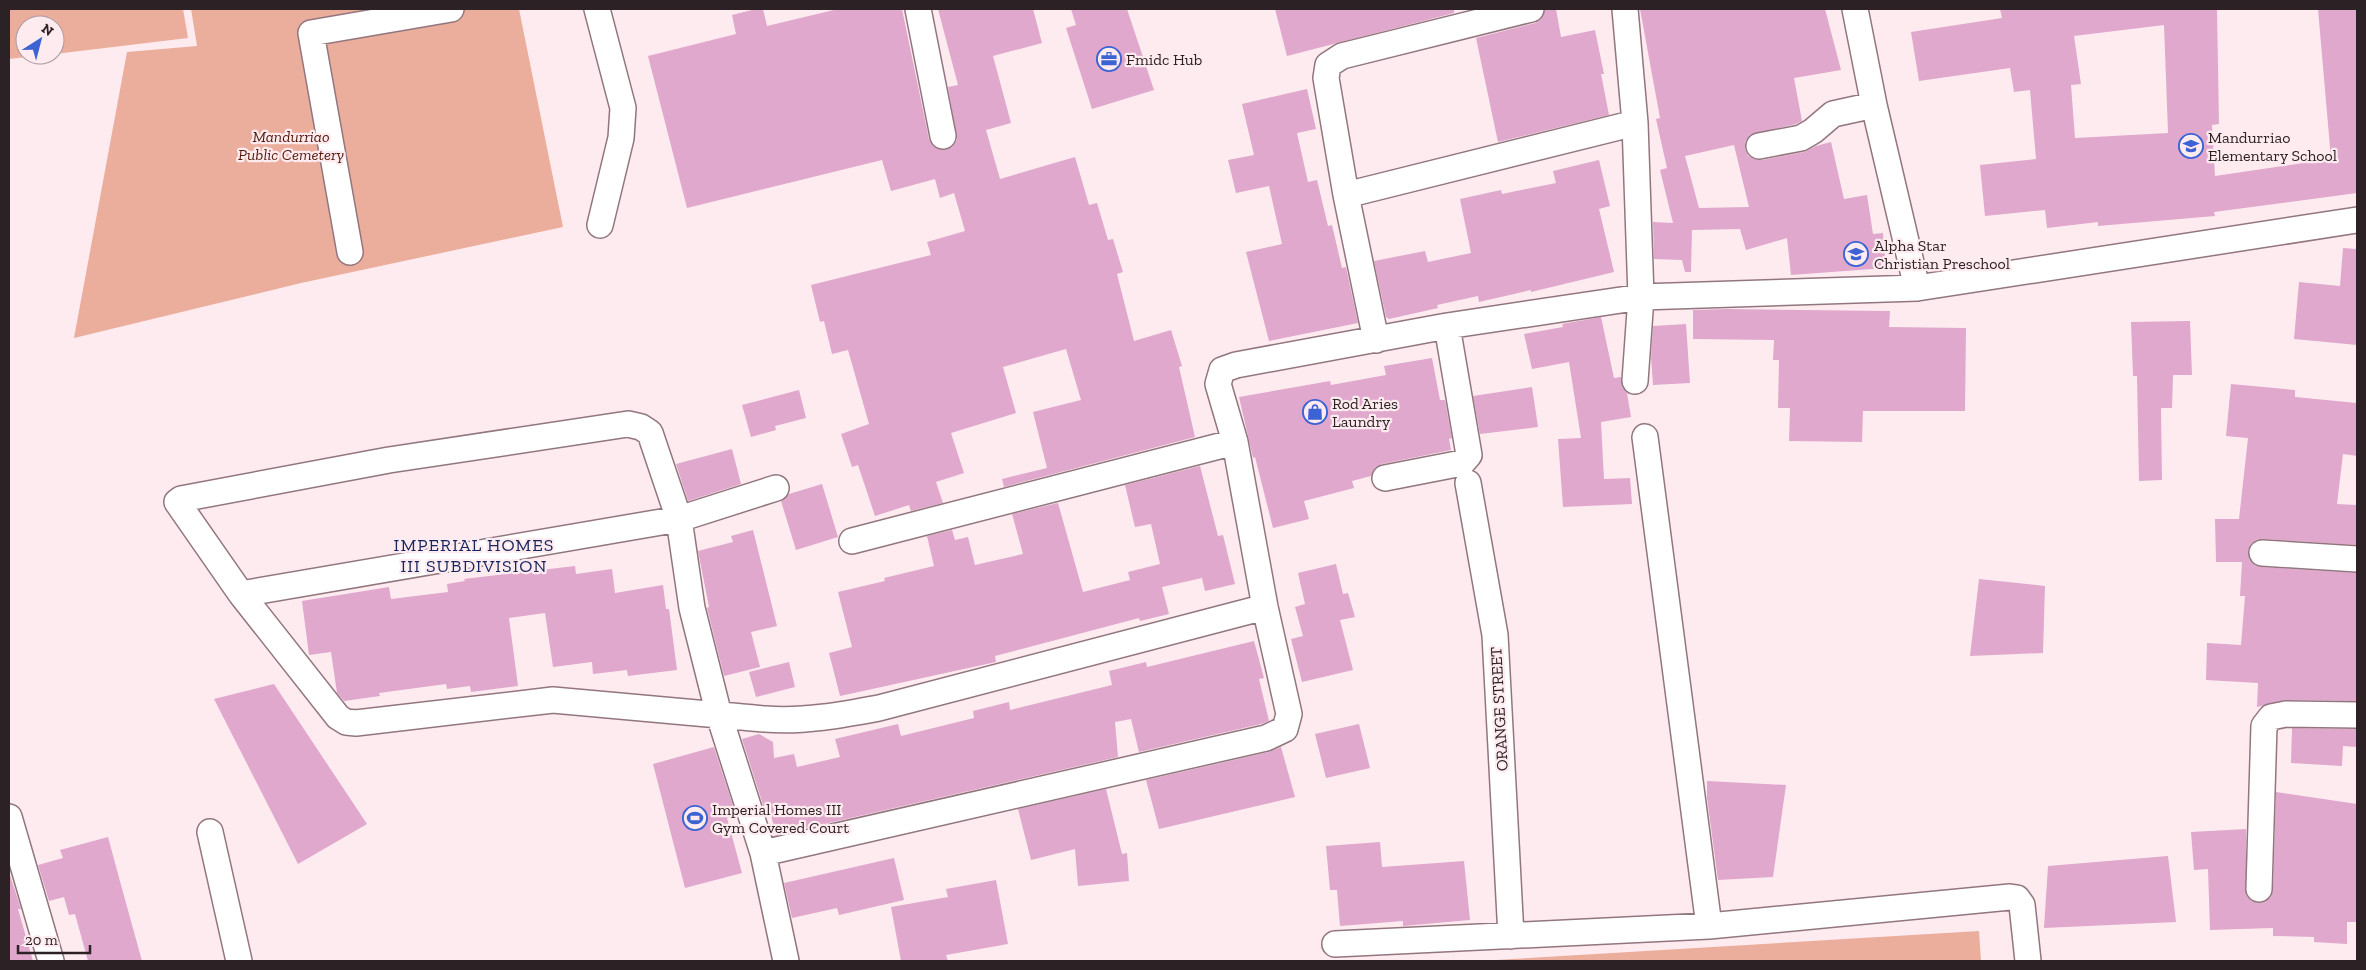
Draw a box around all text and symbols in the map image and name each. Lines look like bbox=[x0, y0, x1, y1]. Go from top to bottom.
north arrow bbox=[15, 15, 65, 65]
text: N bbox=[38, 20, 57, 40]
office icon: Fmidc Hub bbox=[1096, 46, 1122, 72]
place label: Fmidc Hub bbox=[1126, 50, 1202, 69]
park label: Mandurriao Public Cemetery bbox=[238, 127, 344, 164]
place label: Mandurriao Elementary School bbox=[2208, 128, 2337, 165]
school or university icon: Mandurriao Elementary School bbox=[2178, 133, 2204, 159]
place label: Alpha Star Christian Preschool bbox=[1874, 236, 2010, 273]
school or university icon: Alpha Star Christian Preschool bbox=[1843, 241, 1869, 267]
place label: Rod Aries Laundry bbox=[1332, 394, 1398, 431]
shop icon: Rod Aries Laundry bbox=[1302, 399, 1328, 425]
district label: IMPERIAL HOMES III SUBDIVISION bbox=[394, 534, 554, 577]
street label: ORANGE STREET bbox=[1486, 646, 1512, 772]
place label: Imperial Homes III Gym Covered Court bbox=[712, 800, 849, 837]
sports icon: Imperial Homes III Gym Covered Court bbox=[682, 805, 708, 831]
scale bar bbox=[18, 922, 90, 954]
text: 20 m bbox=[25, 931, 58, 949]

